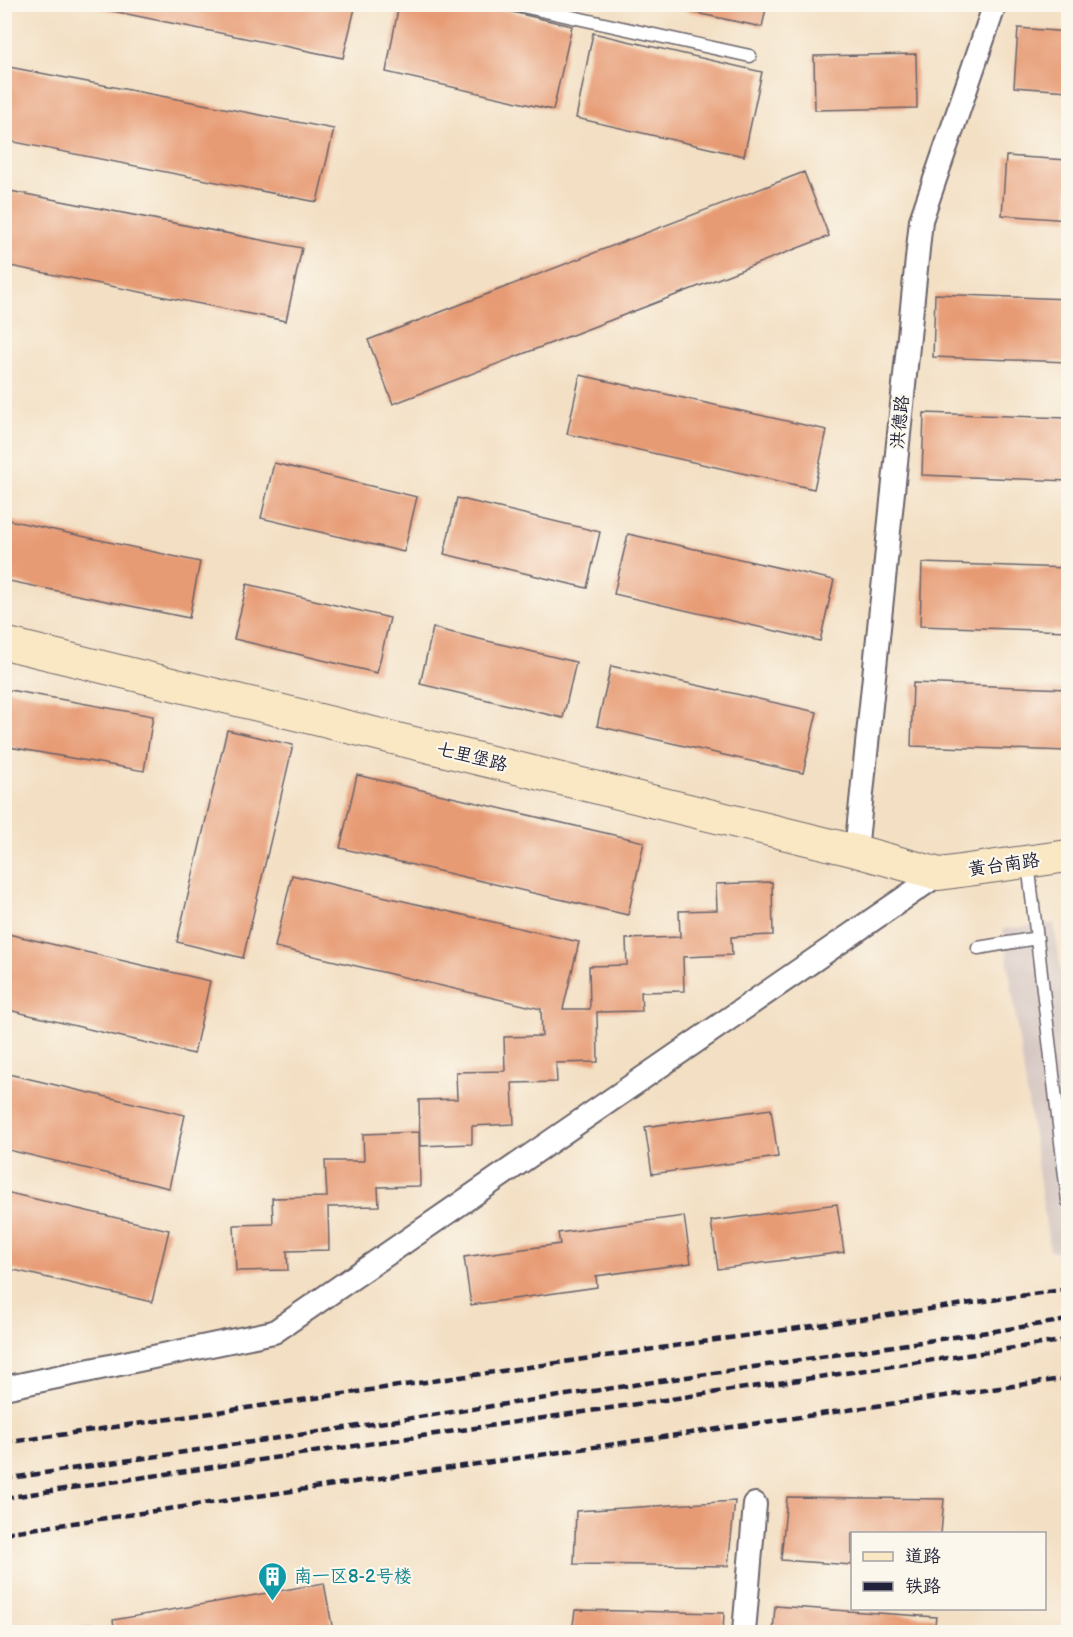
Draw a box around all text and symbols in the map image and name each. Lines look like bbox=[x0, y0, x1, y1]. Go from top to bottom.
street label: 洪德路 bbox=[887, 394, 913, 450]
street label: 七里堡路 bbox=[435, 738, 509, 776]
street label: 黄台南路 bbox=[967, 850, 1041, 880]
legend bbox=[851, 1532, 1046, 1610]
text: 道路 bbox=[905, 1546, 941, 1567]
building icon: 南一区8-2号楼 bbox=[257, 1560, 289, 1602]
place label: 南一区8-2号楼 bbox=[294, 1566, 412, 1587]
text: 铁路 bbox=[905, 1576, 941, 1597]

